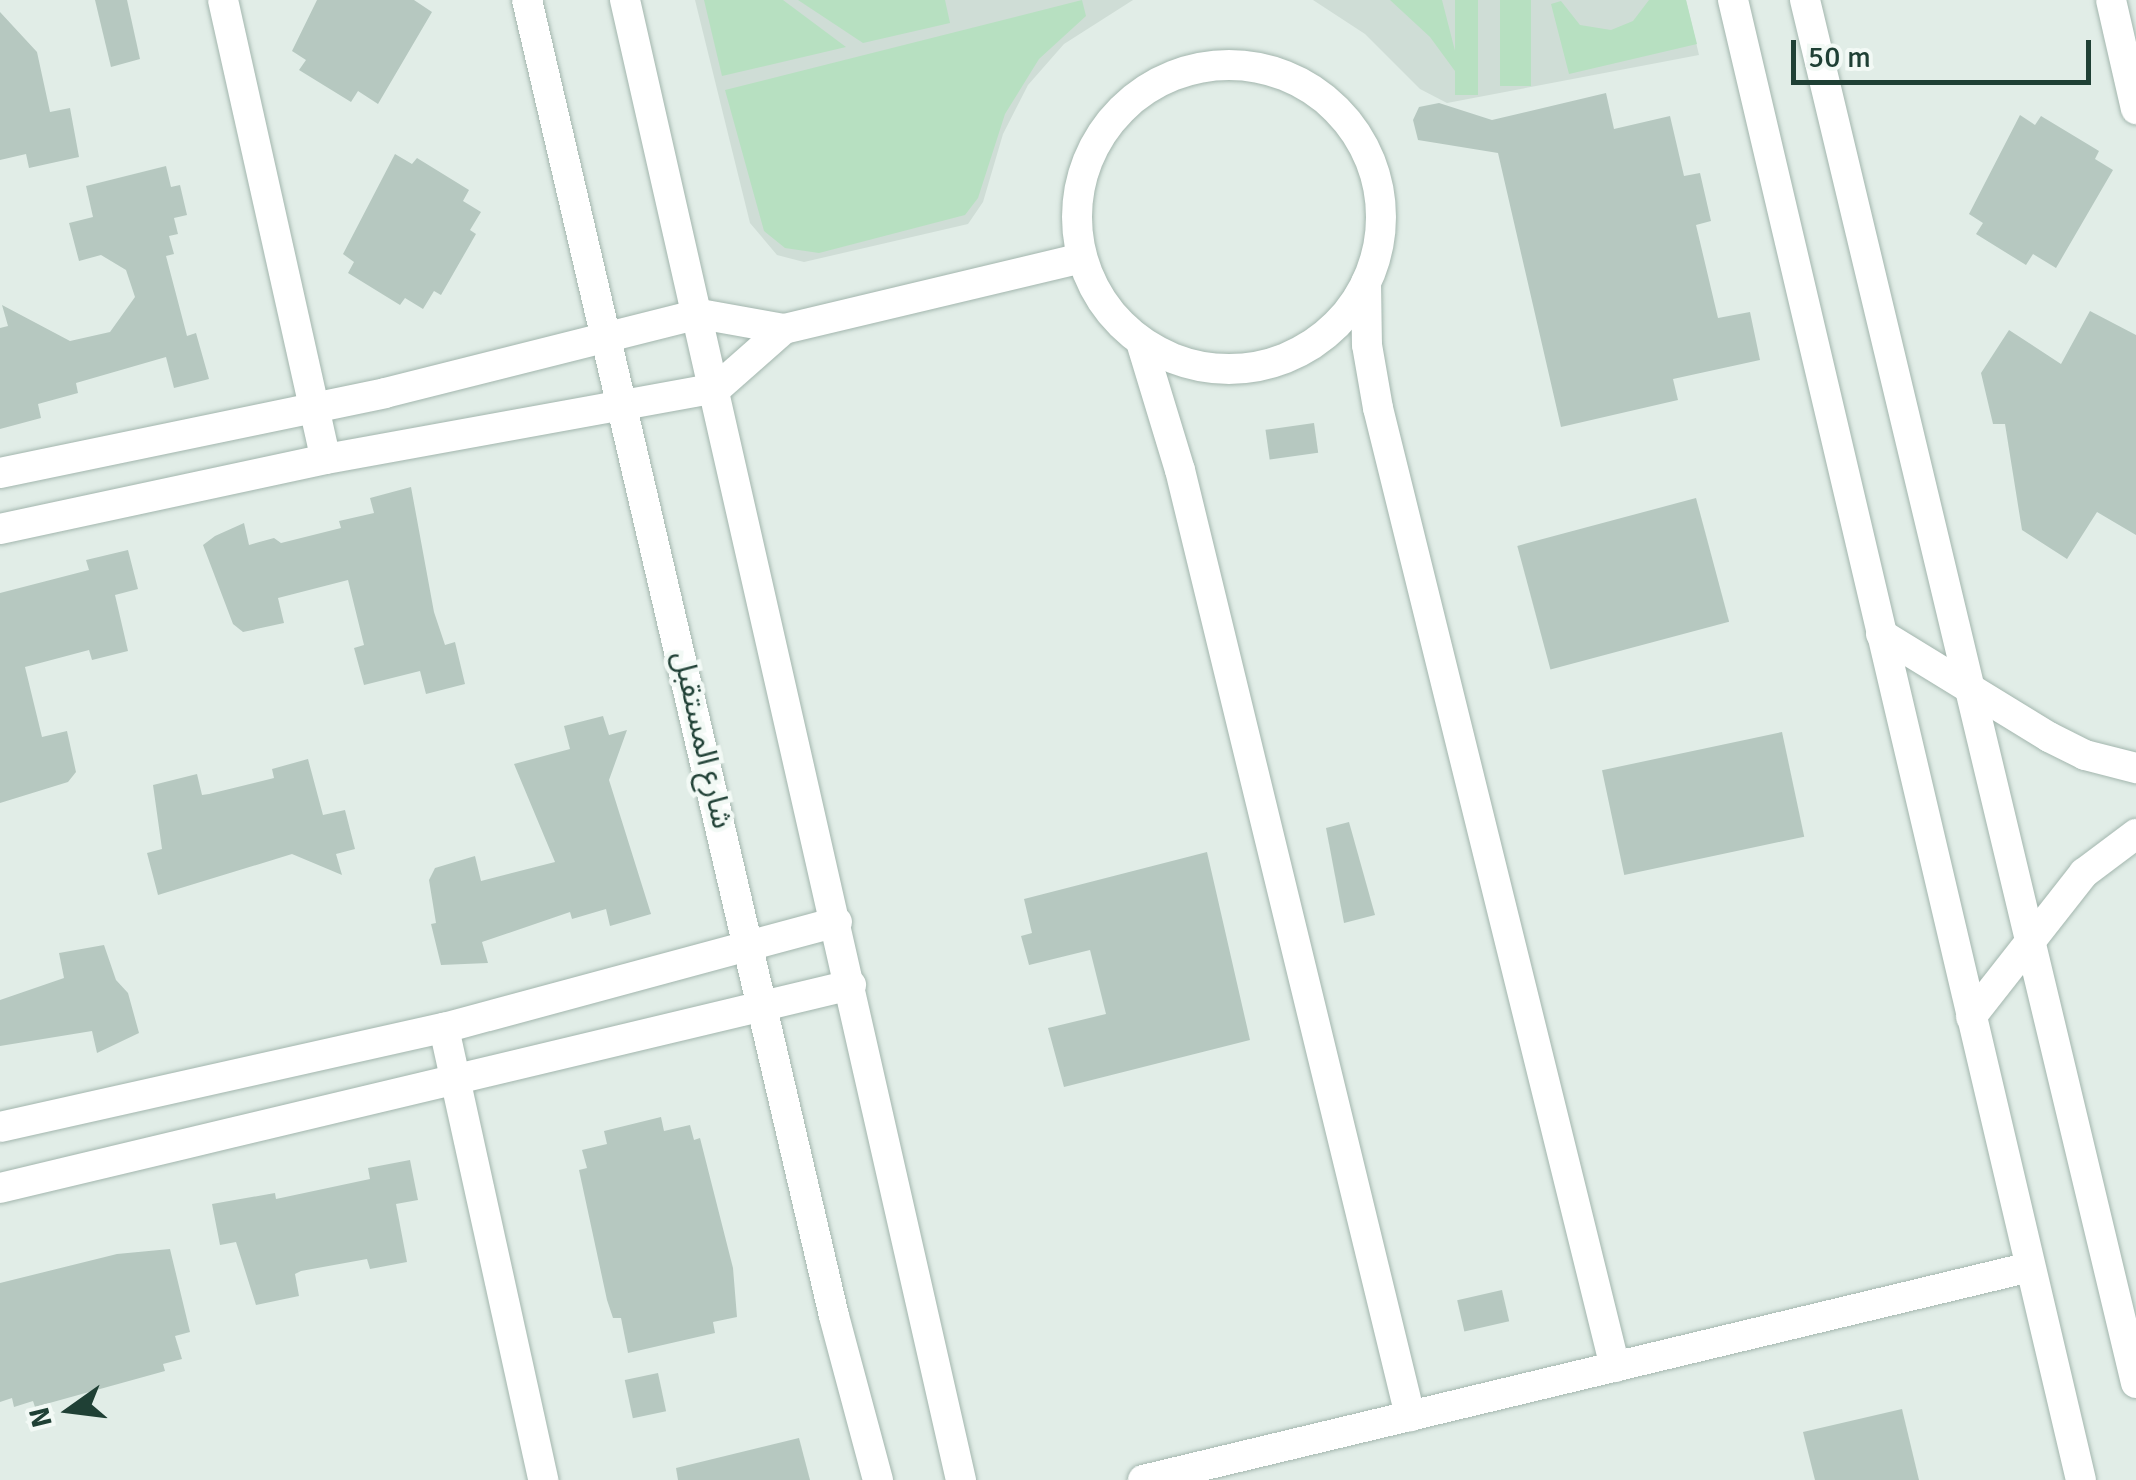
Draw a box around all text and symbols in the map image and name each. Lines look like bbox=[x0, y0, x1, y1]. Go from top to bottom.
scale bar bbox=[1796, 20, 2096, 82]
text: 50 m bbox=[1808, 39, 1871, 76]
street label: شارع المستقبل bbox=[664, 648, 740, 832]
north arrow bbox=[20, 1360, 120, 1460]
text: N bbox=[22, 1404, 60, 1431]

